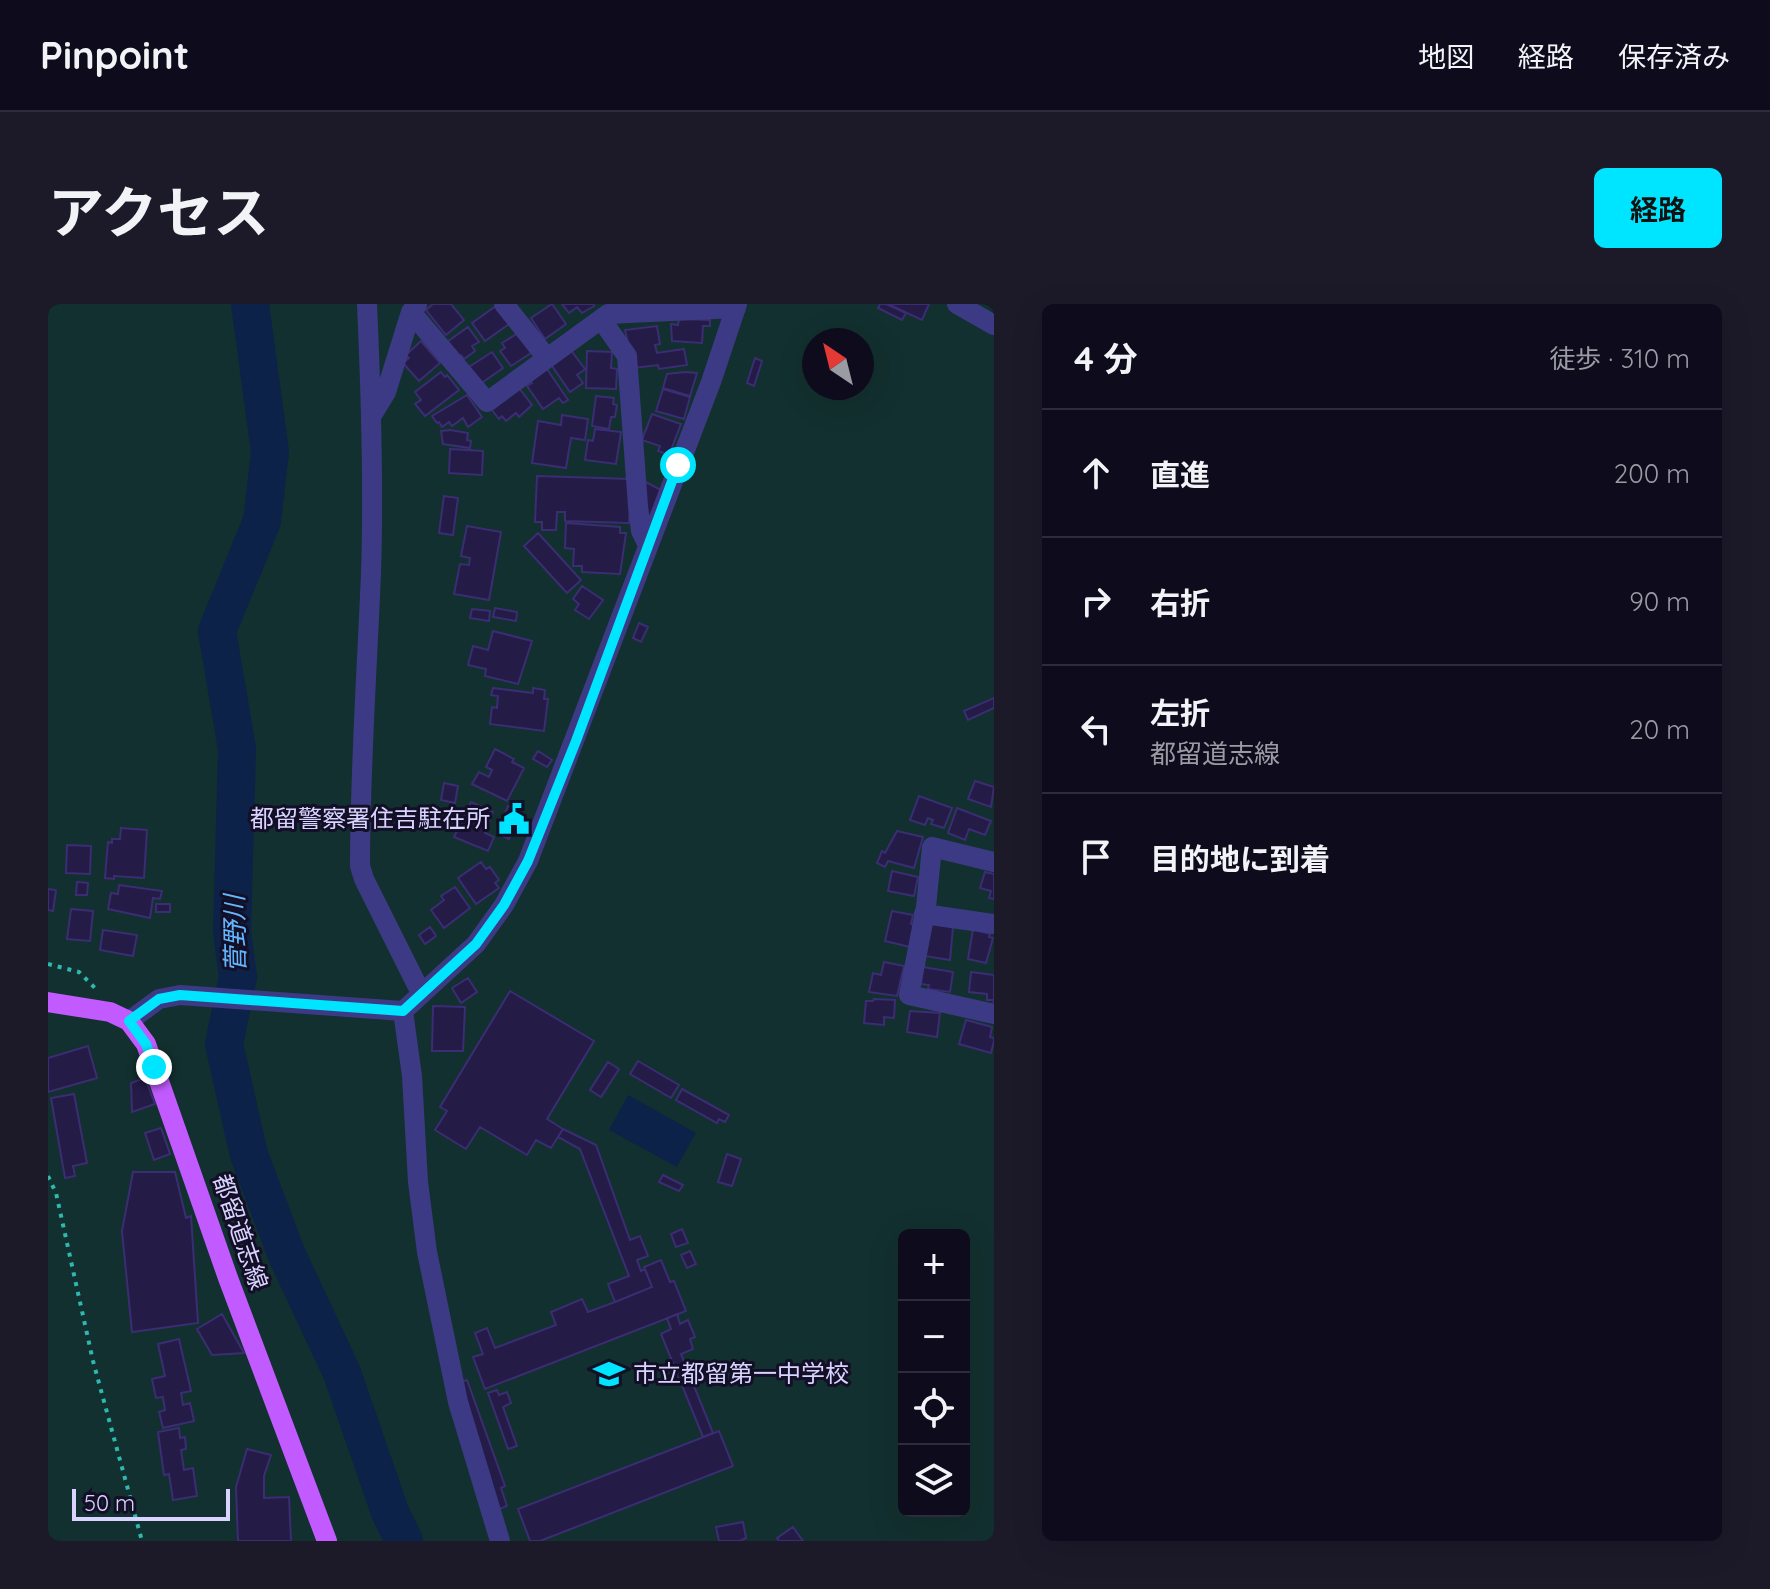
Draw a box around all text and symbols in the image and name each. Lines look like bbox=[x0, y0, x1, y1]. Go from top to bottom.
text: Pinpoint bbox=[40, 31, 189, 79]
text: 地図 bbox=[1418, 39, 1474, 74]
text: 経路 bbox=[1518, 39, 1574, 74]
text: 保存済み bbox=[1618, 39, 1730, 74]
button: 経路 bbox=[1594, 168, 1722, 248]
text: アクセス bbox=[48, 177, 269, 247]
north arrow bbox=[802, 328, 874, 400]
text: 4 分 bbox=[1074, 337, 1138, 380]
text: 徒歩 · 310 m bbox=[1549, 342, 1690, 375]
route start bbox=[660, 447, 696, 483]
icon: ahead bbox=[1074, 451, 1118, 495]
text: 直進 bbox=[1150, 456, 1210, 494]
text: 200 m bbox=[1614, 457, 1690, 490]
icon: right bbox=[1074, 579, 1118, 623]
text: 右折 bbox=[1150, 584, 1210, 622]
text: 90 m bbox=[1629, 585, 1690, 618]
text: 左折 bbox=[1150, 694, 1210, 732]
icon: left bbox=[1074, 707, 1118, 751]
text: 20 m bbox=[1629, 713, 1690, 746]
text: 都留道志線 bbox=[1150, 737, 1280, 770]
public building icon: 都留警察署住吉駐在所 bbox=[497, 802, 531, 836]
place label: 都留警察署住吉駐在所 bbox=[250, 803, 490, 833]
icon: arrive bbox=[1074, 835, 1118, 879]
text: 目的地に到着 bbox=[1150, 840, 1330, 878]
water label: 菅野川 bbox=[217, 892, 252, 973]
route end bbox=[136, 1049, 172, 1085]
street label: 都留道志線 bbox=[207, 1170, 275, 1293]
map controls bbox=[898, 1229, 970, 1517]
button: + bbox=[898, 1229, 970, 1301]
button: − bbox=[898, 1301, 970, 1373]
school or university icon: 市立都留第一中学校 bbox=[592, 1357, 626, 1391]
place label: 市立都留第一中学校 bbox=[633, 1358, 849, 1388]
button: locate bbox=[898, 1373, 970, 1445]
button: layers bbox=[898, 1445, 970, 1517]
scale bar bbox=[72, 1485, 230, 1521]
text: 50 m bbox=[84, 1489, 135, 1517]

